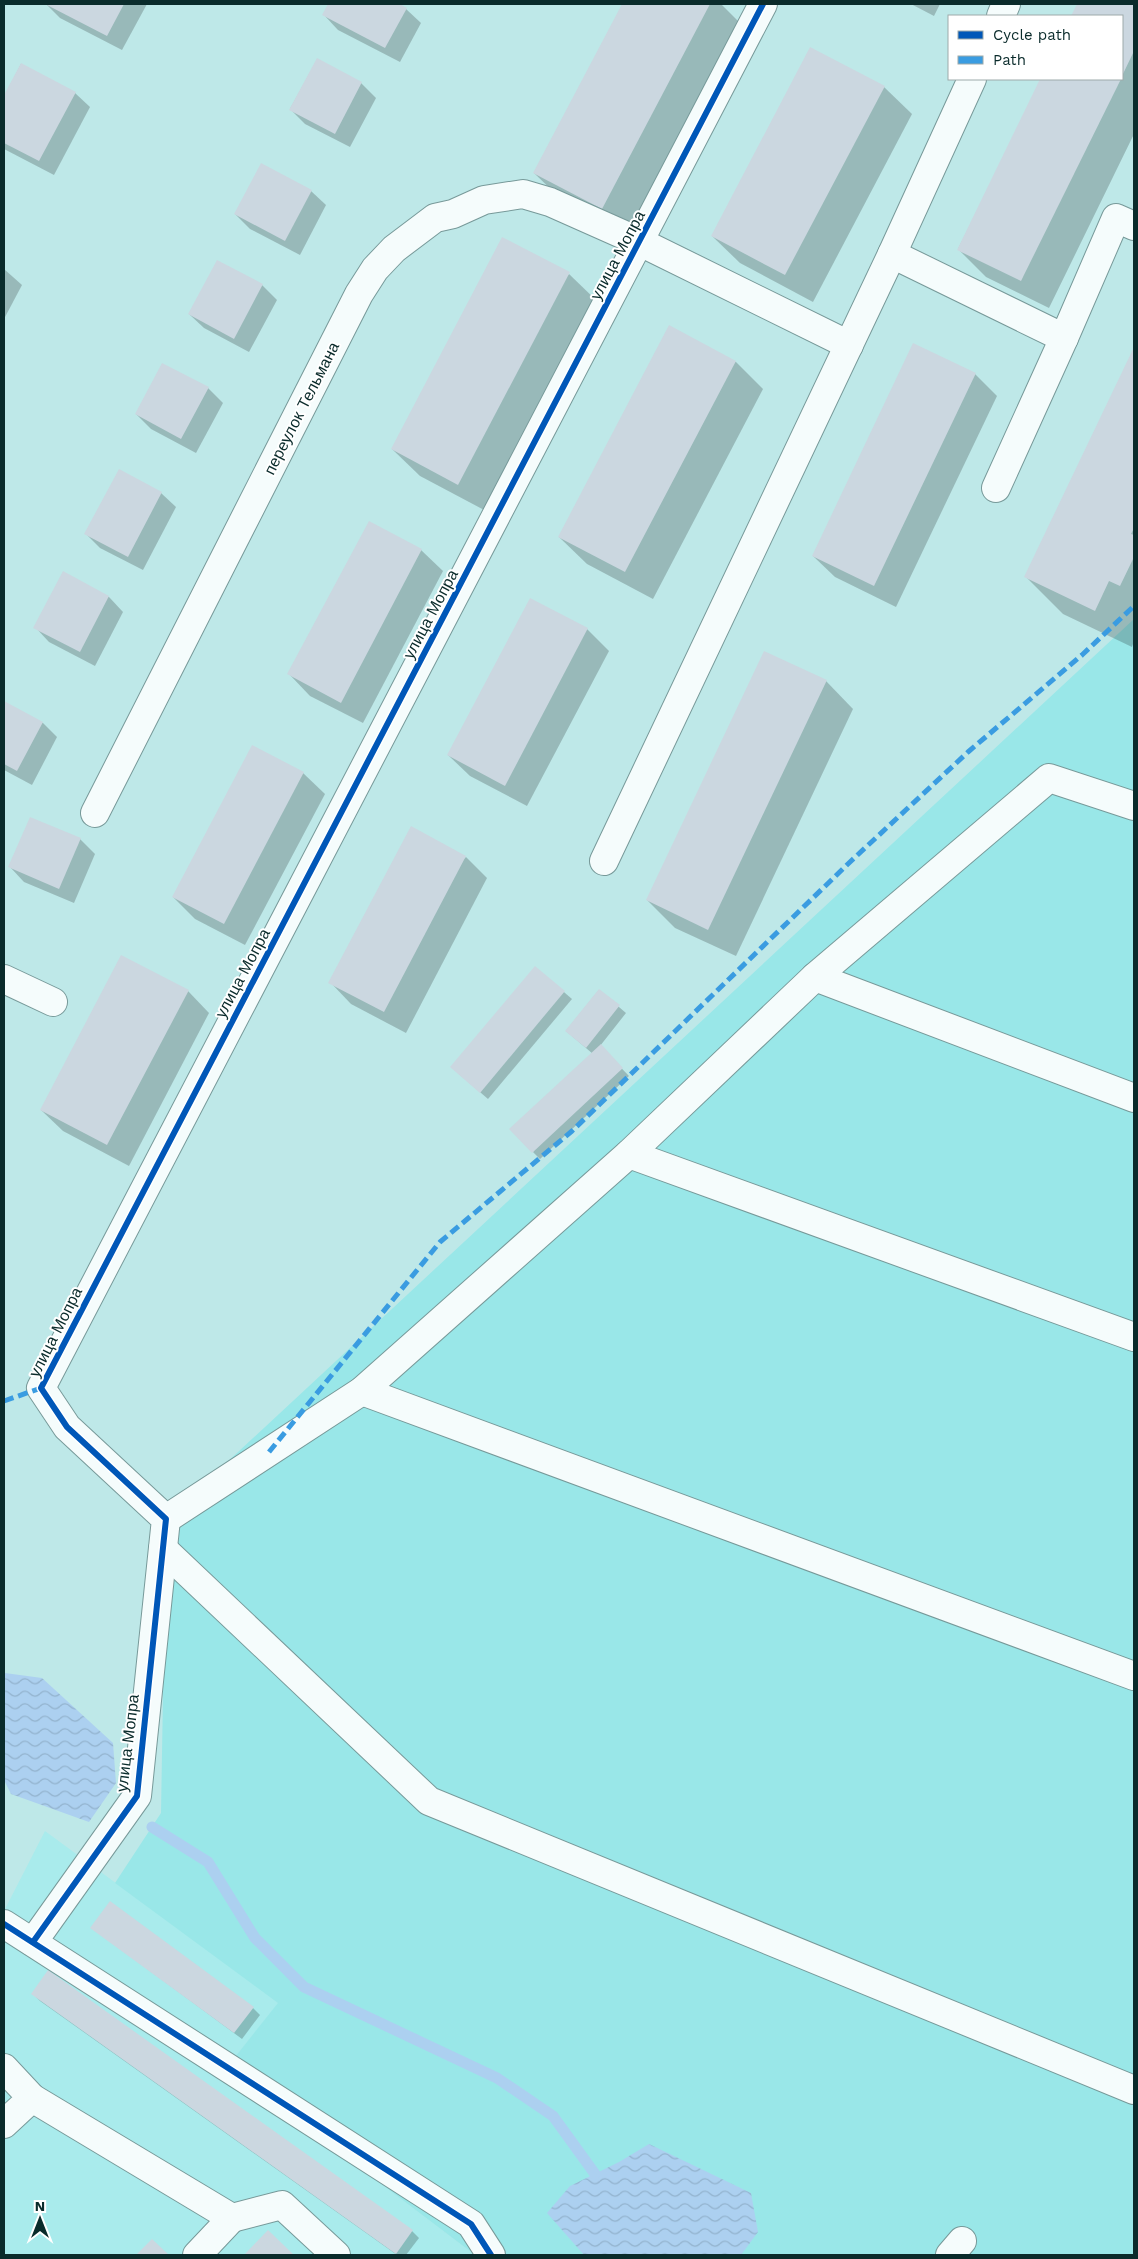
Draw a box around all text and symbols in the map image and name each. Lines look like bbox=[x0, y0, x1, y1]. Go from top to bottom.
legend bbox=[948, 15, 1123, 80]
text: Cycle path bbox=[993, 26, 1071, 44]
text: Path bbox=[993, 51, 1026, 69]
street label: улица Мопра bbox=[586, 207, 649, 303]
street label: переулок Тельмана bbox=[260, 339, 343, 478]
street label: улица Мопра bbox=[399, 566, 462, 662]
street label: улица Мопра bbox=[211, 925, 274, 1021]
street label: улица Мопра bbox=[25, 1284, 86, 1380]
street label: улица Мопра bbox=[112, 1693, 143, 1793]
north arrow bbox=[15, 2194, 65, 2244]
text: N bbox=[35, 2198, 45, 2214]

